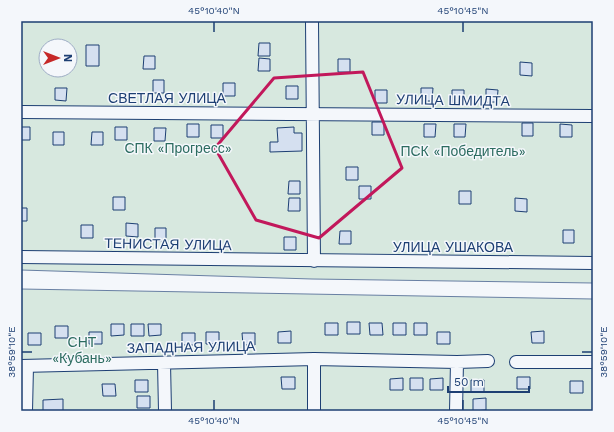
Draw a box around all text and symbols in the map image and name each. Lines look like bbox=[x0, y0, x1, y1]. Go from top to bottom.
text: 45°10'40"N bbox=[188, 5, 240, 16]
text: 45°10'45"N bbox=[437, 5, 489, 16]
north arrow bbox=[38, 38, 78, 78]
text: N bbox=[61, 54, 74, 62]
street label: СВЕТЛАЯ УЛИЦА bbox=[108, 90, 227, 106]
street label: УЛИЦА ШМИДТА bbox=[396, 91, 511, 109]
park label: СПК «Прогресс» bbox=[124, 140, 232, 156]
park label: ПСК «Победитель» bbox=[400, 143, 526, 159]
street label: ТЕНИСТАЯ УЛИЦА bbox=[104, 235, 232, 253]
street label: УЛИЦА УШАКОВА bbox=[393, 239, 514, 255]
text: 38°59'10"E bbox=[6, 326, 17, 378]
text: 38°59'10"E bbox=[598, 326, 609, 378]
park label: СНТ «Кубань» bbox=[52, 334, 112, 366]
street label: ЗАПАДНАЯ УЛИЦА bbox=[127, 338, 256, 356]
scale bar bbox=[448, 368, 529, 394]
text: 50 m bbox=[454, 375, 484, 389]
text: 45°10'40"N bbox=[188, 415, 240, 426]
text: 45°10'45"N bbox=[437, 415, 489, 426]

